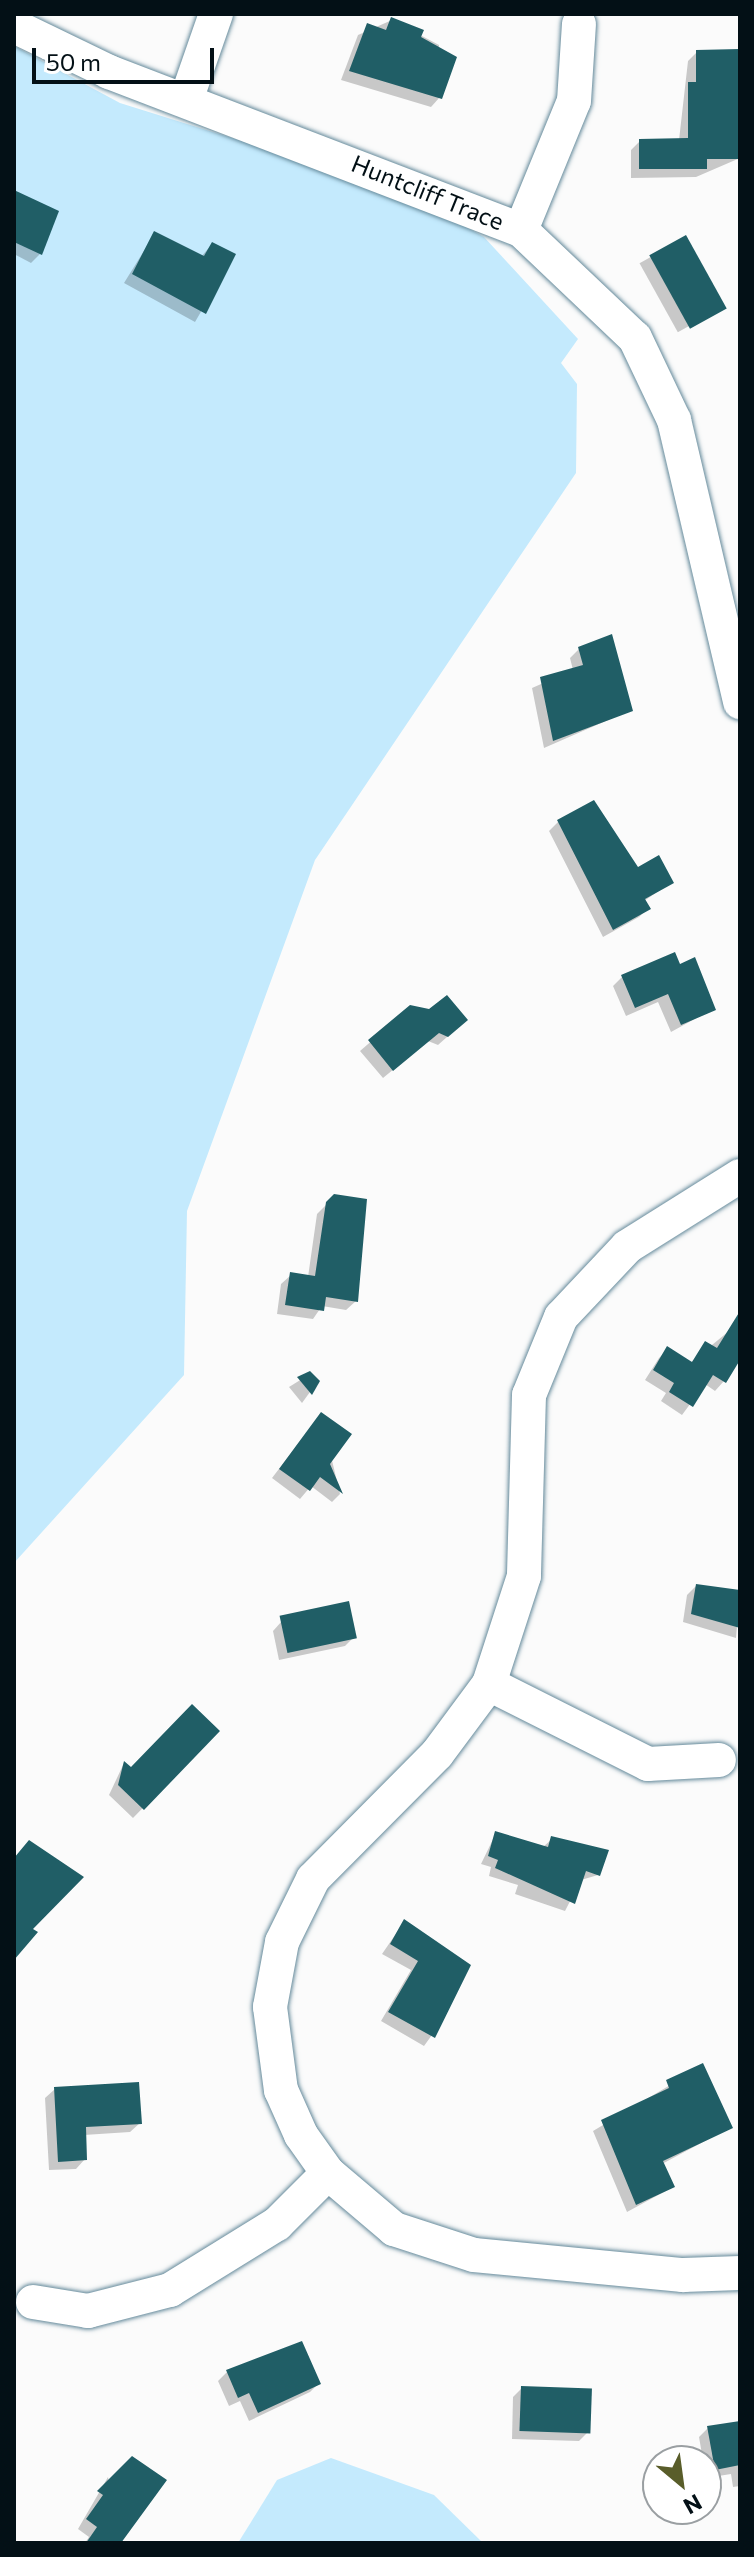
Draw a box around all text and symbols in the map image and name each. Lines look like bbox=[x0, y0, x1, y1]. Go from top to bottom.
scale bar bbox=[36, 32, 218, 82]
text: 50 m bbox=[46, 47, 101, 76]
street label: Huntcliff Trace bbox=[348, 148, 508, 236]
north arrow bbox=[642, 2445, 722, 2525]
text: N bbox=[679, 2489, 707, 2520]

